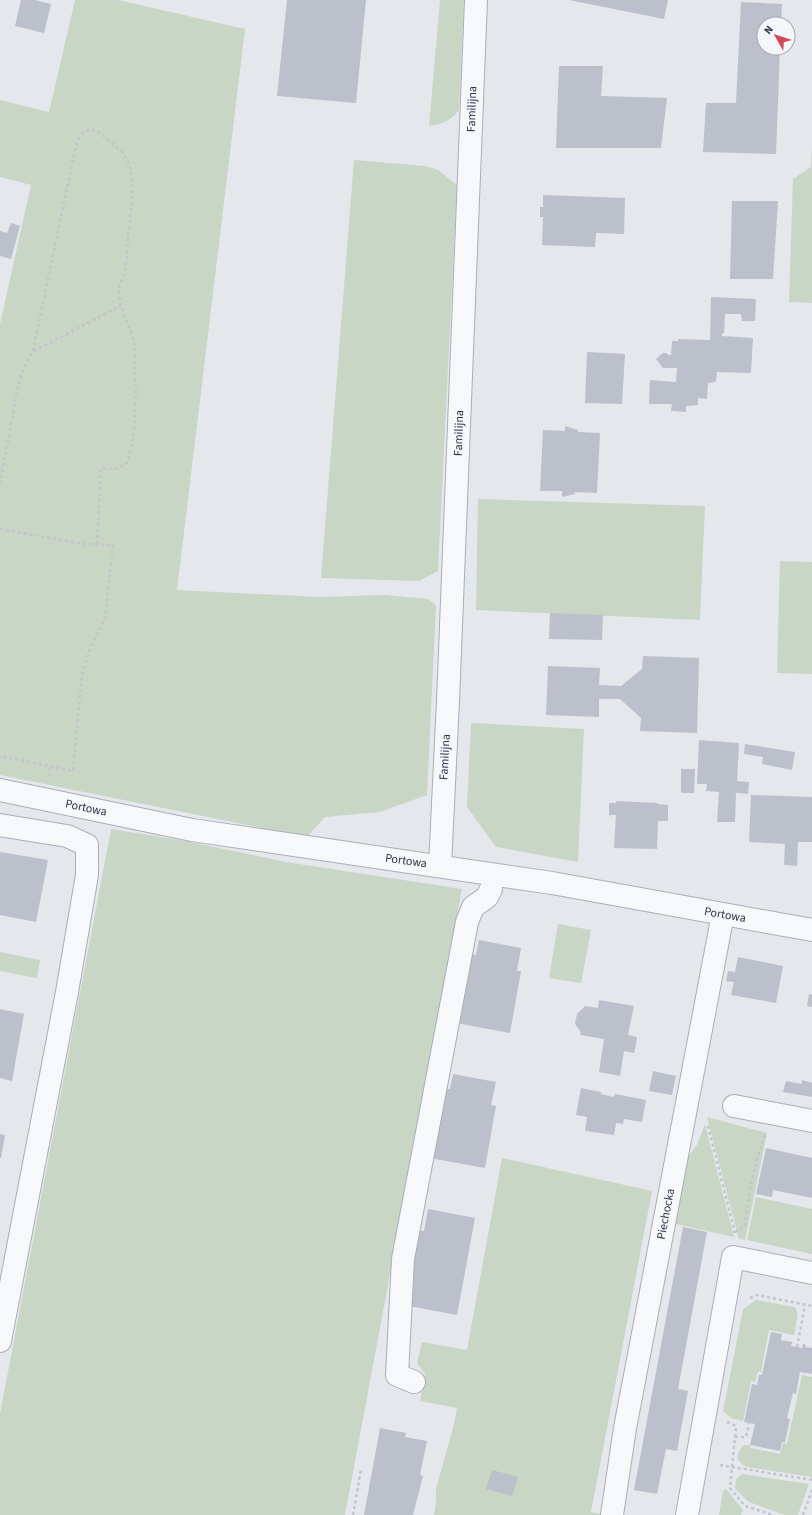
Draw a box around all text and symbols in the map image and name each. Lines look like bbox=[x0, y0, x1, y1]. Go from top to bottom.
north arrow bbox=[756, 16, 796, 56]
text: N bbox=[760, 22, 777, 38]
street label: Familijna bbox=[463, 86, 481, 132]
street label: Familijna bbox=[450, 410, 468, 456]
street label: Familijna bbox=[435, 734, 455, 780]
street label: Portowa bbox=[64, 795, 108, 821]
street label: Portowa bbox=[384, 850, 428, 872]
street label: Portowa bbox=[703, 903, 747, 927]
street label: Piechocka bbox=[653, 1187, 679, 1241]

